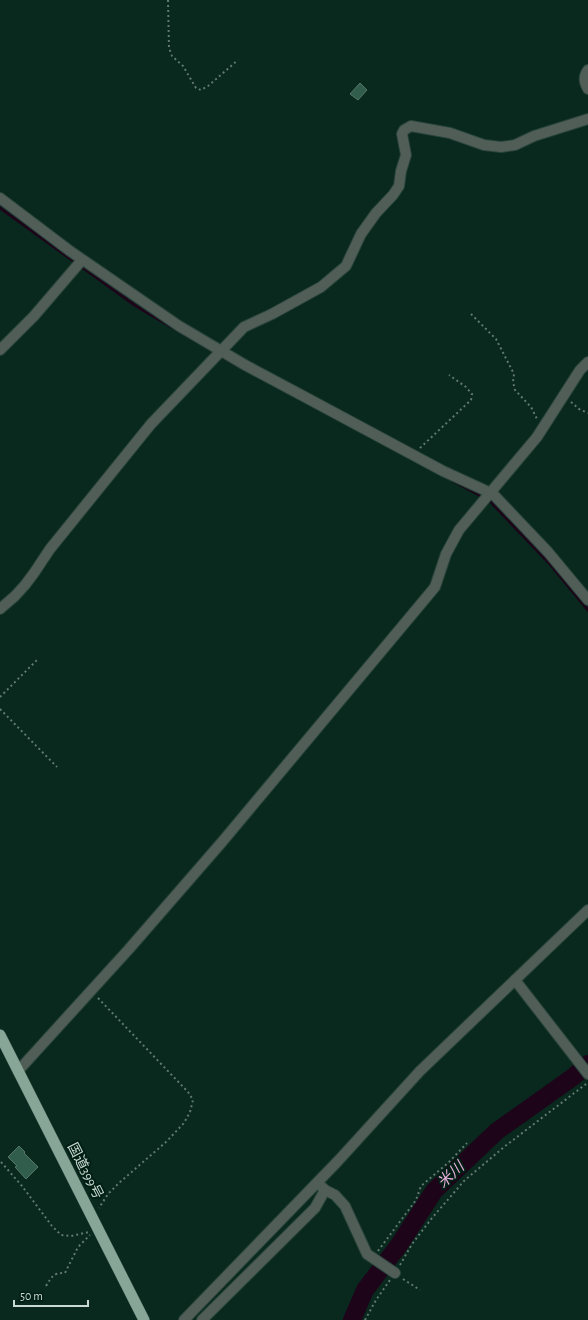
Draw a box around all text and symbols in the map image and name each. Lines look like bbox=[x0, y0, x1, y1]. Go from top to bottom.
street label: 国道399号 bbox=[65, 1140, 106, 1201]
water label: 米川 bbox=[434, 1157, 469, 1191]
scale bar bbox=[14, 1282, 88, 1308]
text: 50 m bbox=[20, 1290, 43, 1302]

